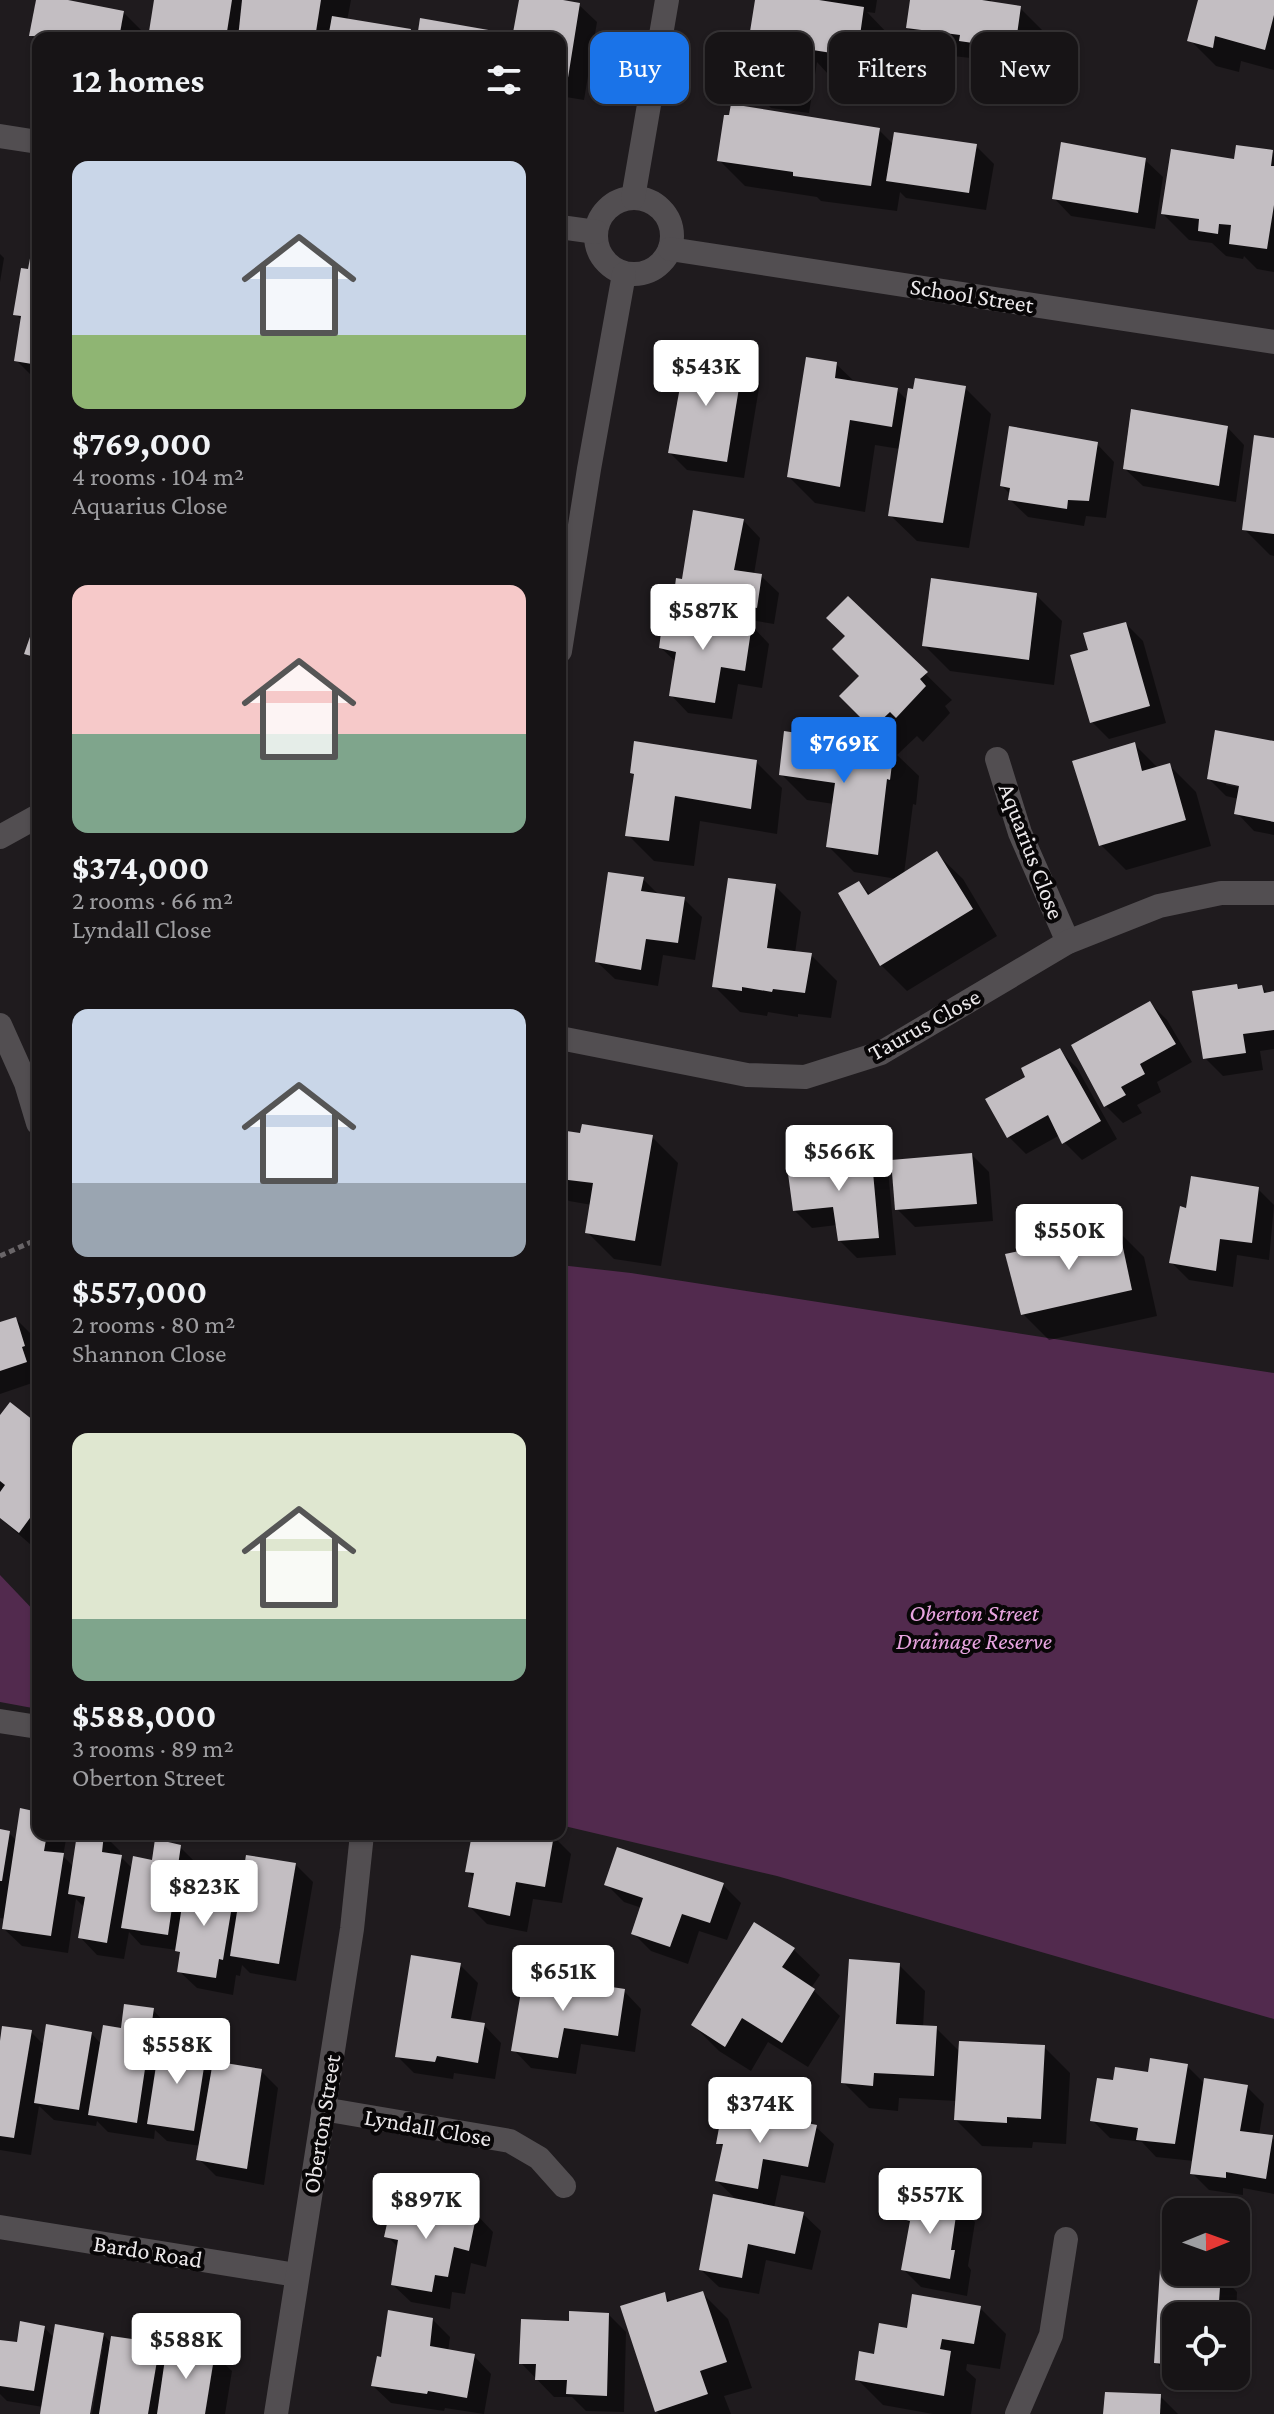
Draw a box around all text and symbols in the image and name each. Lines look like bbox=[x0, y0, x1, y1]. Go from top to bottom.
chip: Buy bbox=[590, 32, 689, 104]
chip: Rent bbox=[705, 32, 813, 104]
chip: Filters bbox=[829, 32, 955, 104]
chip: New bbox=[971, 32, 1078, 104]
icon: filters bbox=[482, 58, 526, 102]
text: 12 homes bbox=[72, 62, 204, 99]
icon: home bbox=[227, 213, 371, 357]
street label: School Street bbox=[908, 272, 1037, 318]
pin: $543K bbox=[650, 340, 762, 408]
text: $543K bbox=[672, 351, 740, 380]
text: $769,000 bbox=[72, 425, 211, 462]
text: 4 rooms · 104 m² bbox=[72, 462, 244, 491]
text: Aquarius Close bbox=[72, 491, 228, 520]
pin: $587K bbox=[647, 584, 759, 652]
text: $587K bbox=[668, 595, 738, 624]
icon: home bbox=[227, 637, 371, 781]
pin: $769K bbox=[788, 717, 900, 785]
text: $769K bbox=[809, 728, 879, 757]
street label: Aquarius Close bbox=[994, 779, 1070, 923]
text: $374,000 bbox=[72, 849, 210, 886]
text: 2 rooms · 66 m² bbox=[72, 886, 233, 915]
text: Lyndall Close bbox=[72, 915, 211, 944]
street label: Taurus Close bbox=[863, 982, 985, 1066]
icon: home bbox=[227, 1061, 371, 1205]
pin: $566K bbox=[783, 1125, 895, 1193]
text: $566K bbox=[804, 1136, 874, 1165]
pin: $550K bbox=[1013, 1204, 1125, 1272]
text: $550K bbox=[1034, 1215, 1104, 1244]
text: $557,000 bbox=[72, 1273, 207, 1310]
text: 2 rooms · 80 m² bbox=[72, 1310, 235, 1339]
text: Shannon Close bbox=[72, 1339, 227, 1368]
icon: home bbox=[227, 1485, 371, 1629]
park label: Oberton Street Drainage Reserve bbox=[896, 1599, 1052, 1654]
text: $588,000 bbox=[72, 1697, 216, 1734]
text: 3 rooms · 89 m² bbox=[72, 1734, 234, 1763]
text: Oberton Street bbox=[72, 1763, 225, 1792]
pin: $823K bbox=[148, 1860, 260, 1928]
text: $823K bbox=[169, 1871, 239, 1900]
pin: $651K bbox=[507, 1945, 619, 2013]
text: $651K bbox=[530, 1956, 596, 1985]
pin: $558K bbox=[121, 2018, 233, 2086]
text: $558K bbox=[142, 2029, 212, 2058]
street label: Oberton Street bbox=[297, 2051, 346, 2196]
pin: $374K bbox=[704, 2077, 816, 2145]
text: $374K bbox=[726, 2088, 794, 2117]
street label: Lyndall Close bbox=[362, 2103, 494, 2151]
pin: $557K bbox=[874, 2168, 986, 2236]
pin: $897K bbox=[370, 2173, 482, 2241]
text: $557K bbox=[897, 2179, 963, 2208]
text: $897K bbox=[391, 2184, 461, 2213]
north arrow bbox=[1162, 2198, 1250, 2286]
map controls bbox=[1162, 2198, 1250, 2390]
street label: Bardo Road bbox=[92, 2229, 205, 2273]
button: locate bbox=[1162, 2302, 1250, 2390]
pin: $588K bbox=[130, 2313, 242, 2381]
text: $588K bbox=[150, 2324, 222, 2353]

